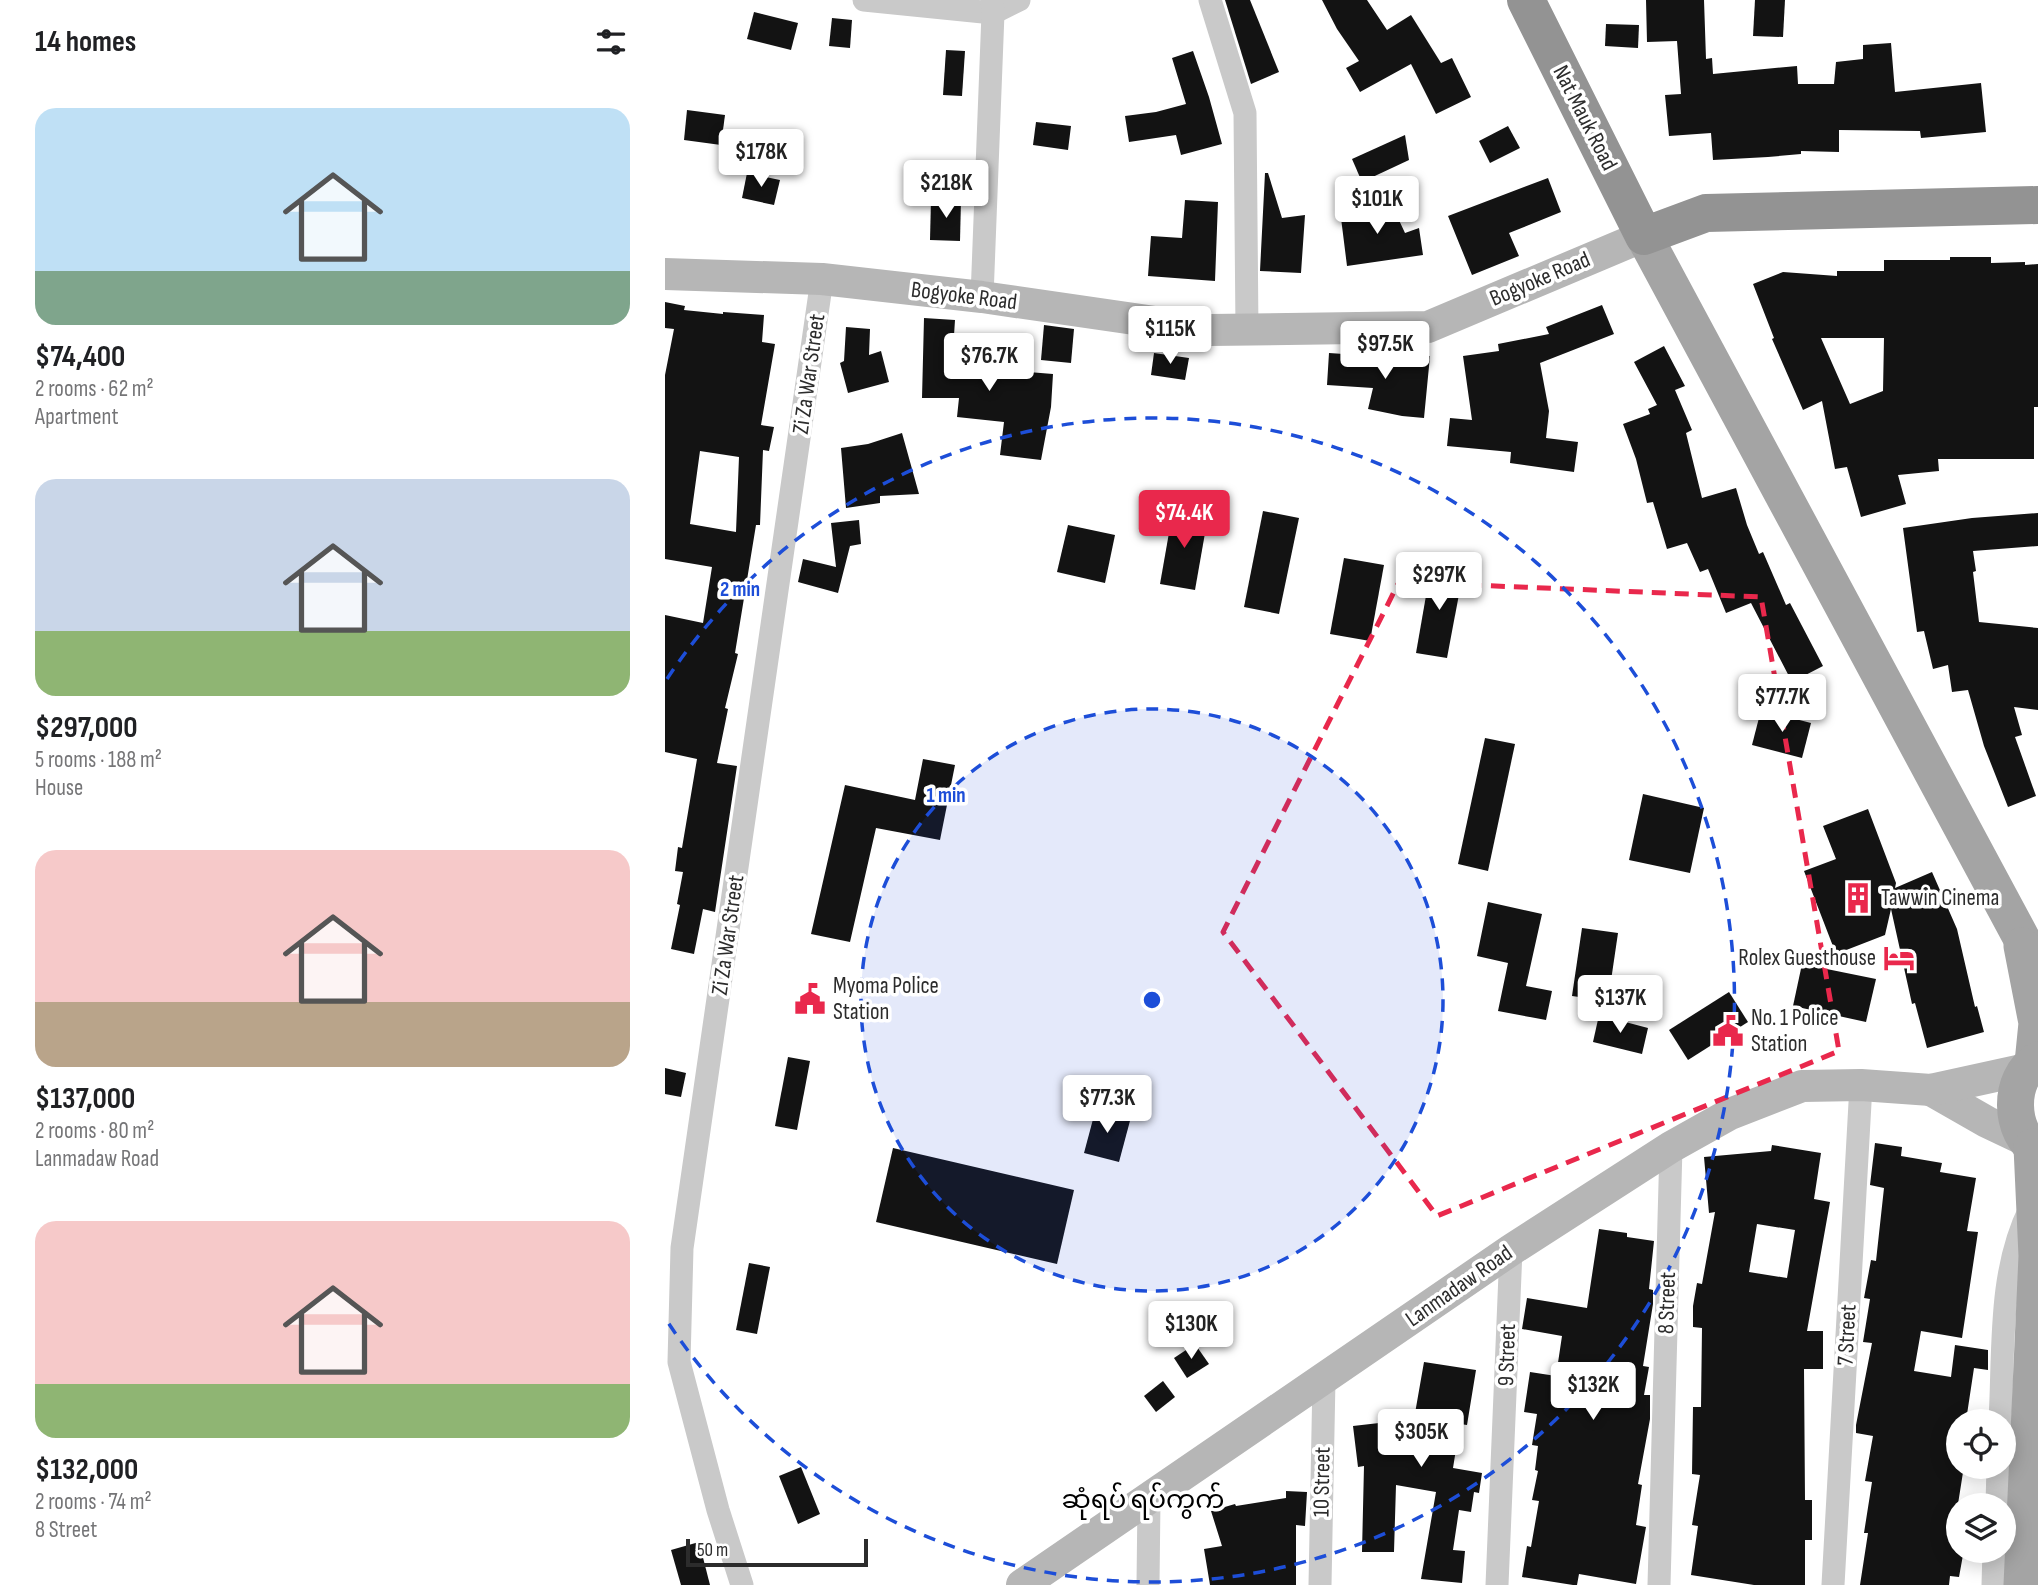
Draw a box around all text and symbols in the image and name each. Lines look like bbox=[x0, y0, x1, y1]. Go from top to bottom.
icon: filters bbox=[592, 23, 630, 61]
text: 14 homes bbox=[35, 24, 136, 60]
street label: Nat Mauk Road bbox=[1547, 61, 1623, 175]
pin: $178K bbox=[712, 130, 810, 189]
text: $178K bbox=[735, 138, 787, 166]
icon: home bbox=[270, 154, 396, 280]
pin: $218K bbox=[897, 160, 995, 220]
text: $218K bbox=[919, 169, 973, 197]
pin: $101K bbox=[1328, 176, 1426, 236]
text: $101K bbox=[1351, 185, 1403, 213]
street label: Bogyoke Road bbox=[1486, 245, 1594, 313]
street label: Bogyoke Road bbox=[909, 276, 1019, 316]
pin: $115K bbox=[1121, 306, 1219, 366]
street label: Zi Za War Street bbox=[787, 312, 831, 436]
text: $115K bbox=[1144, 315, 1196, 343]
pin: $97.5K bbox=[1328, 322, 1442, 381]
text: $97.5K bbox=[1356, 330, 1414, 358]
pin: $76.7K bbox=[932, 334, 1046, 393]
text: $74,400 bbox=[35, 339, 125, 375]
text: $76.7K bbox=[960, 342, 1018, 370]
text: 2 rooms · 62 m² bbox=[35, 375, 154, 403]
text: Apartment bbox=[35, 403, 119, 431]
pin: $74.4K bbox=[1127, 490, 1241, 550]
text: $74.4K bbox=[1155, 499, 1213, 527]
icon: home bbox=[270, 525, 396, 651]
pin: $297K bbox=[1390, 552, 1488, 612]
text: $297K bbox=[1412, 561, 1466, 589]
text: 2 min bbox=[720, 577, 760, 602]
pin: $77.7K bbox=[1725, 674, 1839, 734]
text: $77.7K bbox=[1754, 683, 1810, 711]
text: $297,000 bbox=[35, 710, 137, 746]
text: 5 rooms · 188 m² bbox=[35, 746, 162, 774]
text: House bbox=[35, 774, 83, 802]
text: 1 min bbox=[926, 783, 966, 808]
street label: Zi Za War Street bbox=[706, 873, 750, 997]
building icon: Tawwin Cinema bbox=[1841, 881, 1875, 915]
place label: Tawwin Cinema bbox=[1881, 884, 1999, 912]
icon: home bbox=[270, 896, 396, 1022]
hotel icon: Rolex Guesthouse bbox=[1882, 941, 1916, 975]
place label: Rolex Guesthouse bbox=[1738, 944, 1876, 972]
place label: Myoma Police Station bbox=[833, 972, 939, 1026]
pin: $137K bbox=[1571, 976, 1669, 1035]
public building icon: Myoma Police Station bbox=[793, 982, 827, 1016]
text: $137K bbox=[1594, 984, 1646, 1012]
centre of rings bbox=[1140, 988, 1164, 1012]
place label: No. 1 Police Station bbox=[1751, 1004, 1838, 1058]
public building icon: No. 1 Police Station bbox=[1711, 1014, 1745, 1048]
pin: $77.3K bbox=[1050, 1076, 1164, 1135]
text: $137,000 bbox=[35, 1081, 135, 1117]
text: $77.3K bbox=[1079, 1084, 1135, 1112]
text: 2 rooms · 80 m² bbox=[35, 1117, 154, 1145]
text: Lanmadaw Road bbox=[35, 1145, 159, 1173]
street label: Lanmadaw Road bbox=[1400, 1239, 1518, 1333]
icon: home bbox=[270, 1267, 396, 1393]
street label: 8 Street bbox=[1652, 1271, 1682, 1335]
pin: $130K bbox=[1142, 1302, 1240, 1361]
street label: 7 Street bbox=[1831, 1304, 1863, 1366]
text: $130K bbox=[1164, 1310, 1218, 1338]
street label: 9 Street bbox=[1492, 1323, 1522, 1387]
pin: $132K bbox=[1544, 1362, 1642, 1422]
text: $132K bbox=[1567, 1371, 1619, 1399]
map controls bbox=[1946, 1409, 2016, 1563]
button: locate bbox=[1946, 1409, 2016, 1479]
pin: $305K bbox=[1372, 1410, 1470, 1469]
text: $305K bbox=[1394, 1418, 1448, 1446]
street label: 10 Street bbox=[1307, 1447, 1337, 1517]
text: $132,000 bbox=[35, 1452, 138, 1488]
district label: ဆုံရပ် ရပ်ကွက် bbox=[1062, 1482, 1224, 1520]
text: 2 rooms · 74 m² bbox=[35, 1488, 152, 1516]
button: layers bbox=[1946, 1493, 2016, 1563]
text: 8 Street bbox=[35, 1516, 97, 1544]
scale bar bbox=[686, 1536, 868, 1568]
text: 50 m bbox=[697, 1539, 728, 1562]

